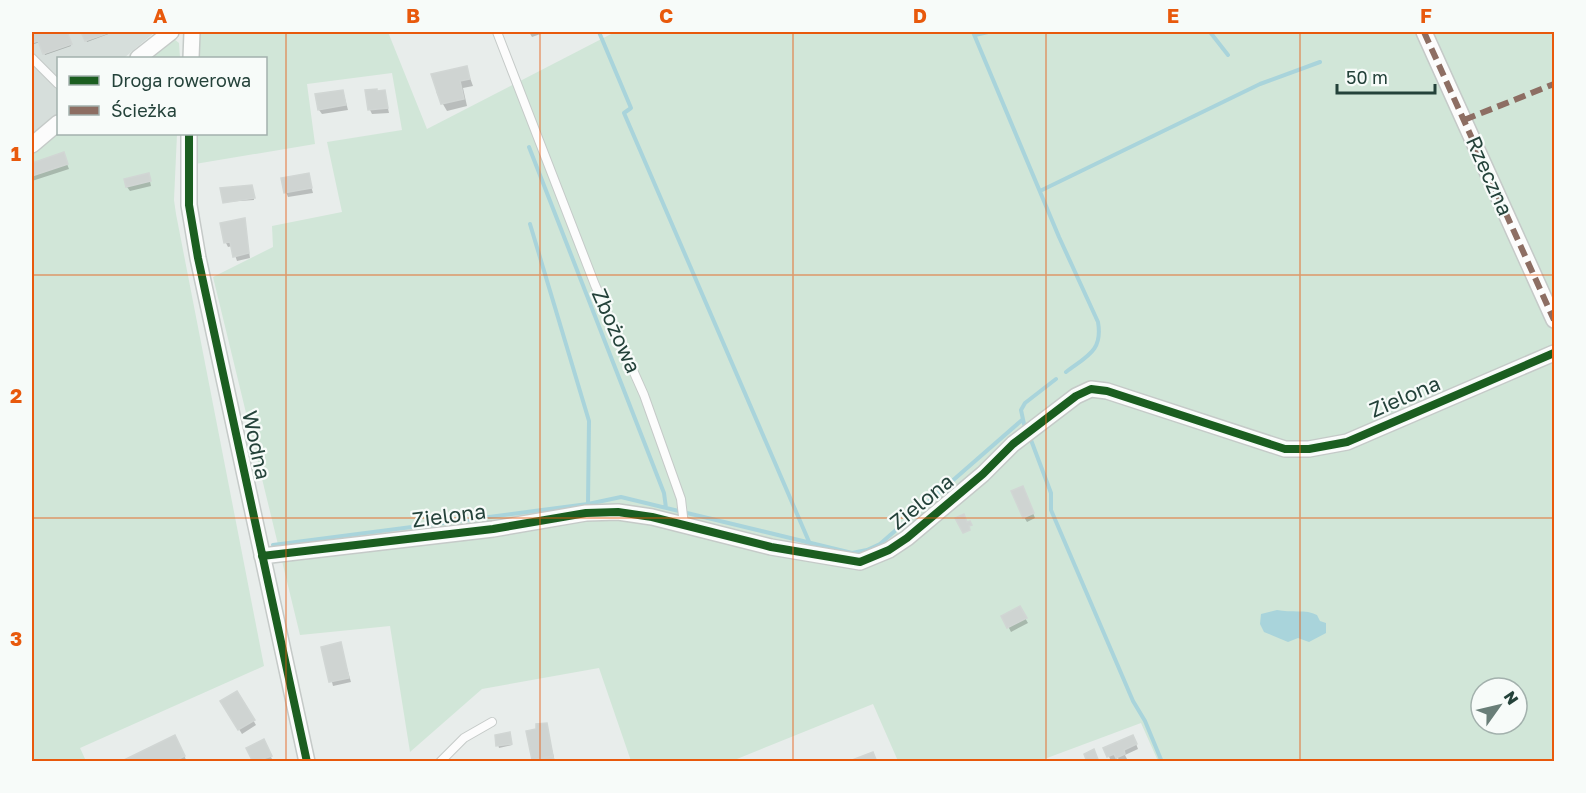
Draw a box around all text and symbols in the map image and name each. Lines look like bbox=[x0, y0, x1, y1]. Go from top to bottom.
text: A bbox=[153, 3, 167, 27]
text: B bbox=[406, 3, 420, 27]
text: C bbox=[659, 3, 673, 27]
text: D bbox=[913, 3, 927, 27]
text: E bbox=[1167, 3, 1179, 27]
text: F bbox=[1420, 3, 1432, 27]
legend bbox=[57, 57, 267, 135]
scale bar bbox=[1337, 57, 1434, 95]
text: 50 m bbox=[1346, 66, 1388, 88]
text: Droga rowerowa bbox=[111, 69, 251, 91]
text: Ścieżka bbox=[111, 99, 177, 121]
street label: Rzeczna bbox=[1461, 132, 1519, 219]
text: 1 bbox=[11, 141, 21, 165]
street label: Zbożowa bbox=[587, 284, 647, 377]
street label: Zielona bbox=[1365, 370, 1444, 423]
text: 2 bbox=[10, 383, 22, 407]
street label: Wodna bbox=[237, 408, 277, 482]
street label: Zielona bbox=[884, 468, 958, 535]
street label: Zielona bbox=[410, 498, 487, 532]
text: 3 bbox=[10, 626, 22, 650]
north arrow bbox=[1469, 676, 1529, 736]
text: N bbox=[1500, 687, 1523, 708]

